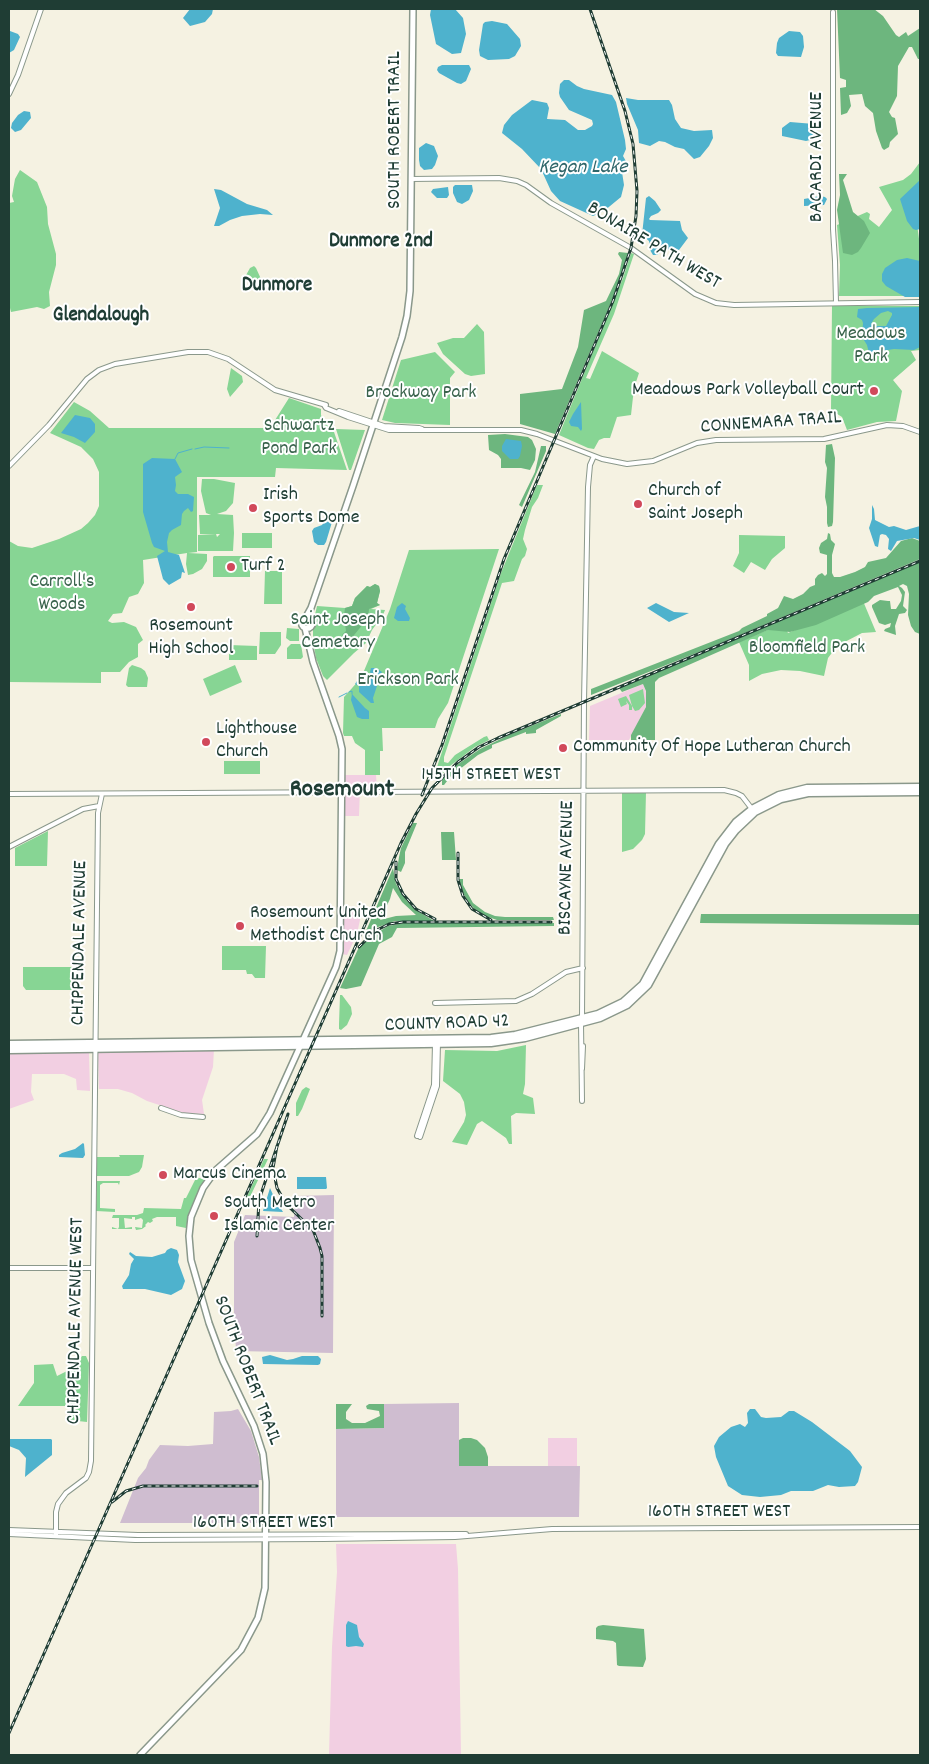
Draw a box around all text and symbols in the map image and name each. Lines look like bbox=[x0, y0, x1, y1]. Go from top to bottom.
street label: SOUTH ROBERT TRAIL bbox=[384, 51, 408, 209]
street label: BACARDI AVENUE bbox=[806, 92, 830, 222]
water label: Kegan Lake bbox=[539, 156, 627, 182]
street label: BONAIRE PATH WEST bbox=[582, 198, 724, 296]
district label: Dunmore 2nd bbox=[329, 230, 433, 256]
district label: Dunmore bbox=[242, 274, 312, 300]
district label: Glendalough bbox=[53, 304, 149, 330]
park label: Meadows Park bbox=[836, 323, 906, 370]
place label: Meadows Park Volleyball Court bbox=[632, 379, 864, 403]
park label: Brockway Park bbox=[365, 382, 477, 406]
marker: Meadows Park Volleyball Court bbox=[868, 385, 880, 397]
street label: CONNEMARA TRAIL bbox=[700, 407, 842, 441]
park label: Schwartz Pond Park bbox=[261, 415, 337, 462]
place label: Church of Saint Joseph bbox=[648, 480, 743, 527]
place label: Irish Sports Dome bbox=[263, 484, 359, 531]
marker: Church of Saint Joseph bbox=[632, 498, 644, 510]
marker: Irish Sports Dome bbox=[247, 502, 259, 514]
place label: Turf 2 bbox=[241, 555, 285, 579]
marker: Turf 2 bbox=[225, 561, 237, 573]
park label: Carroll's Woods bbox=[30, 571, 94, 618]
marker: Rosemount High School bbox=[185, 601, 197, 613]
park label: Saint Joseph Cemetary bbox=[291, 609, 385, 656]
place label: Rosemount High School bbox=[149, 615, 233, 662]
park label: Bloomfield Park bbox=[749, 637, 865, 661]
park label: Erickson Park bbox=[357, 669, 459, 693]
place label: Lighthouse Church bbox=[216, 718, 297, 765]
marker: Lighthouse Church bbox=[200, 736, 212, 748]
place label: Community Of Hope Lutheran Church bbox=[573, 736, 851, 760]
marker: Community Of Hope Lutheran Church bbox=[557, 742, 569, 754]
street label: 145TH STREET WEST bbox=[421, 764, 561, 788]
district label: Rosemount bbox=[290, 777, 394, 807]
street label: BISCAYNE AVENUE bbox=[555, 801, 581, 935]
street label: CHIPPENDALE AVENUE bbox=[68, 860, 94, 1026]
place label: Rosemount United Methodist Church bbox=[250, 902, 386, 949]
marker: Rosemount United Methodist Church bbox=[234, 920, 246, 932]
street label: COUNTY ROAD 42 bbox=[384, 1011, 510, 1039]
place label: Marcus Cinema bbox=[173, 1163, 286, 1187]
marker: Marcus Cinema bbox=[157, 1169, 169, 1181]
place label: South Metro Islamic Center bbox=[224, 1192, 334, 1239]
marker: South Metro Islamic Center bbox=[208, 1210, 220, 1222]
street label: CHIPPENDALE AVENUE WEST bbox=[63, 1217, 91, 1425]
street label: SOUTH ROBERT TRAIL bbox=[207, 1293, 285, 1449]
street label: 160TH STREET WEST bbox=[648, 1501, 790, 1525]
street label: 160TH STREET WEST bbox=[193, 1512, 335, 1536]

